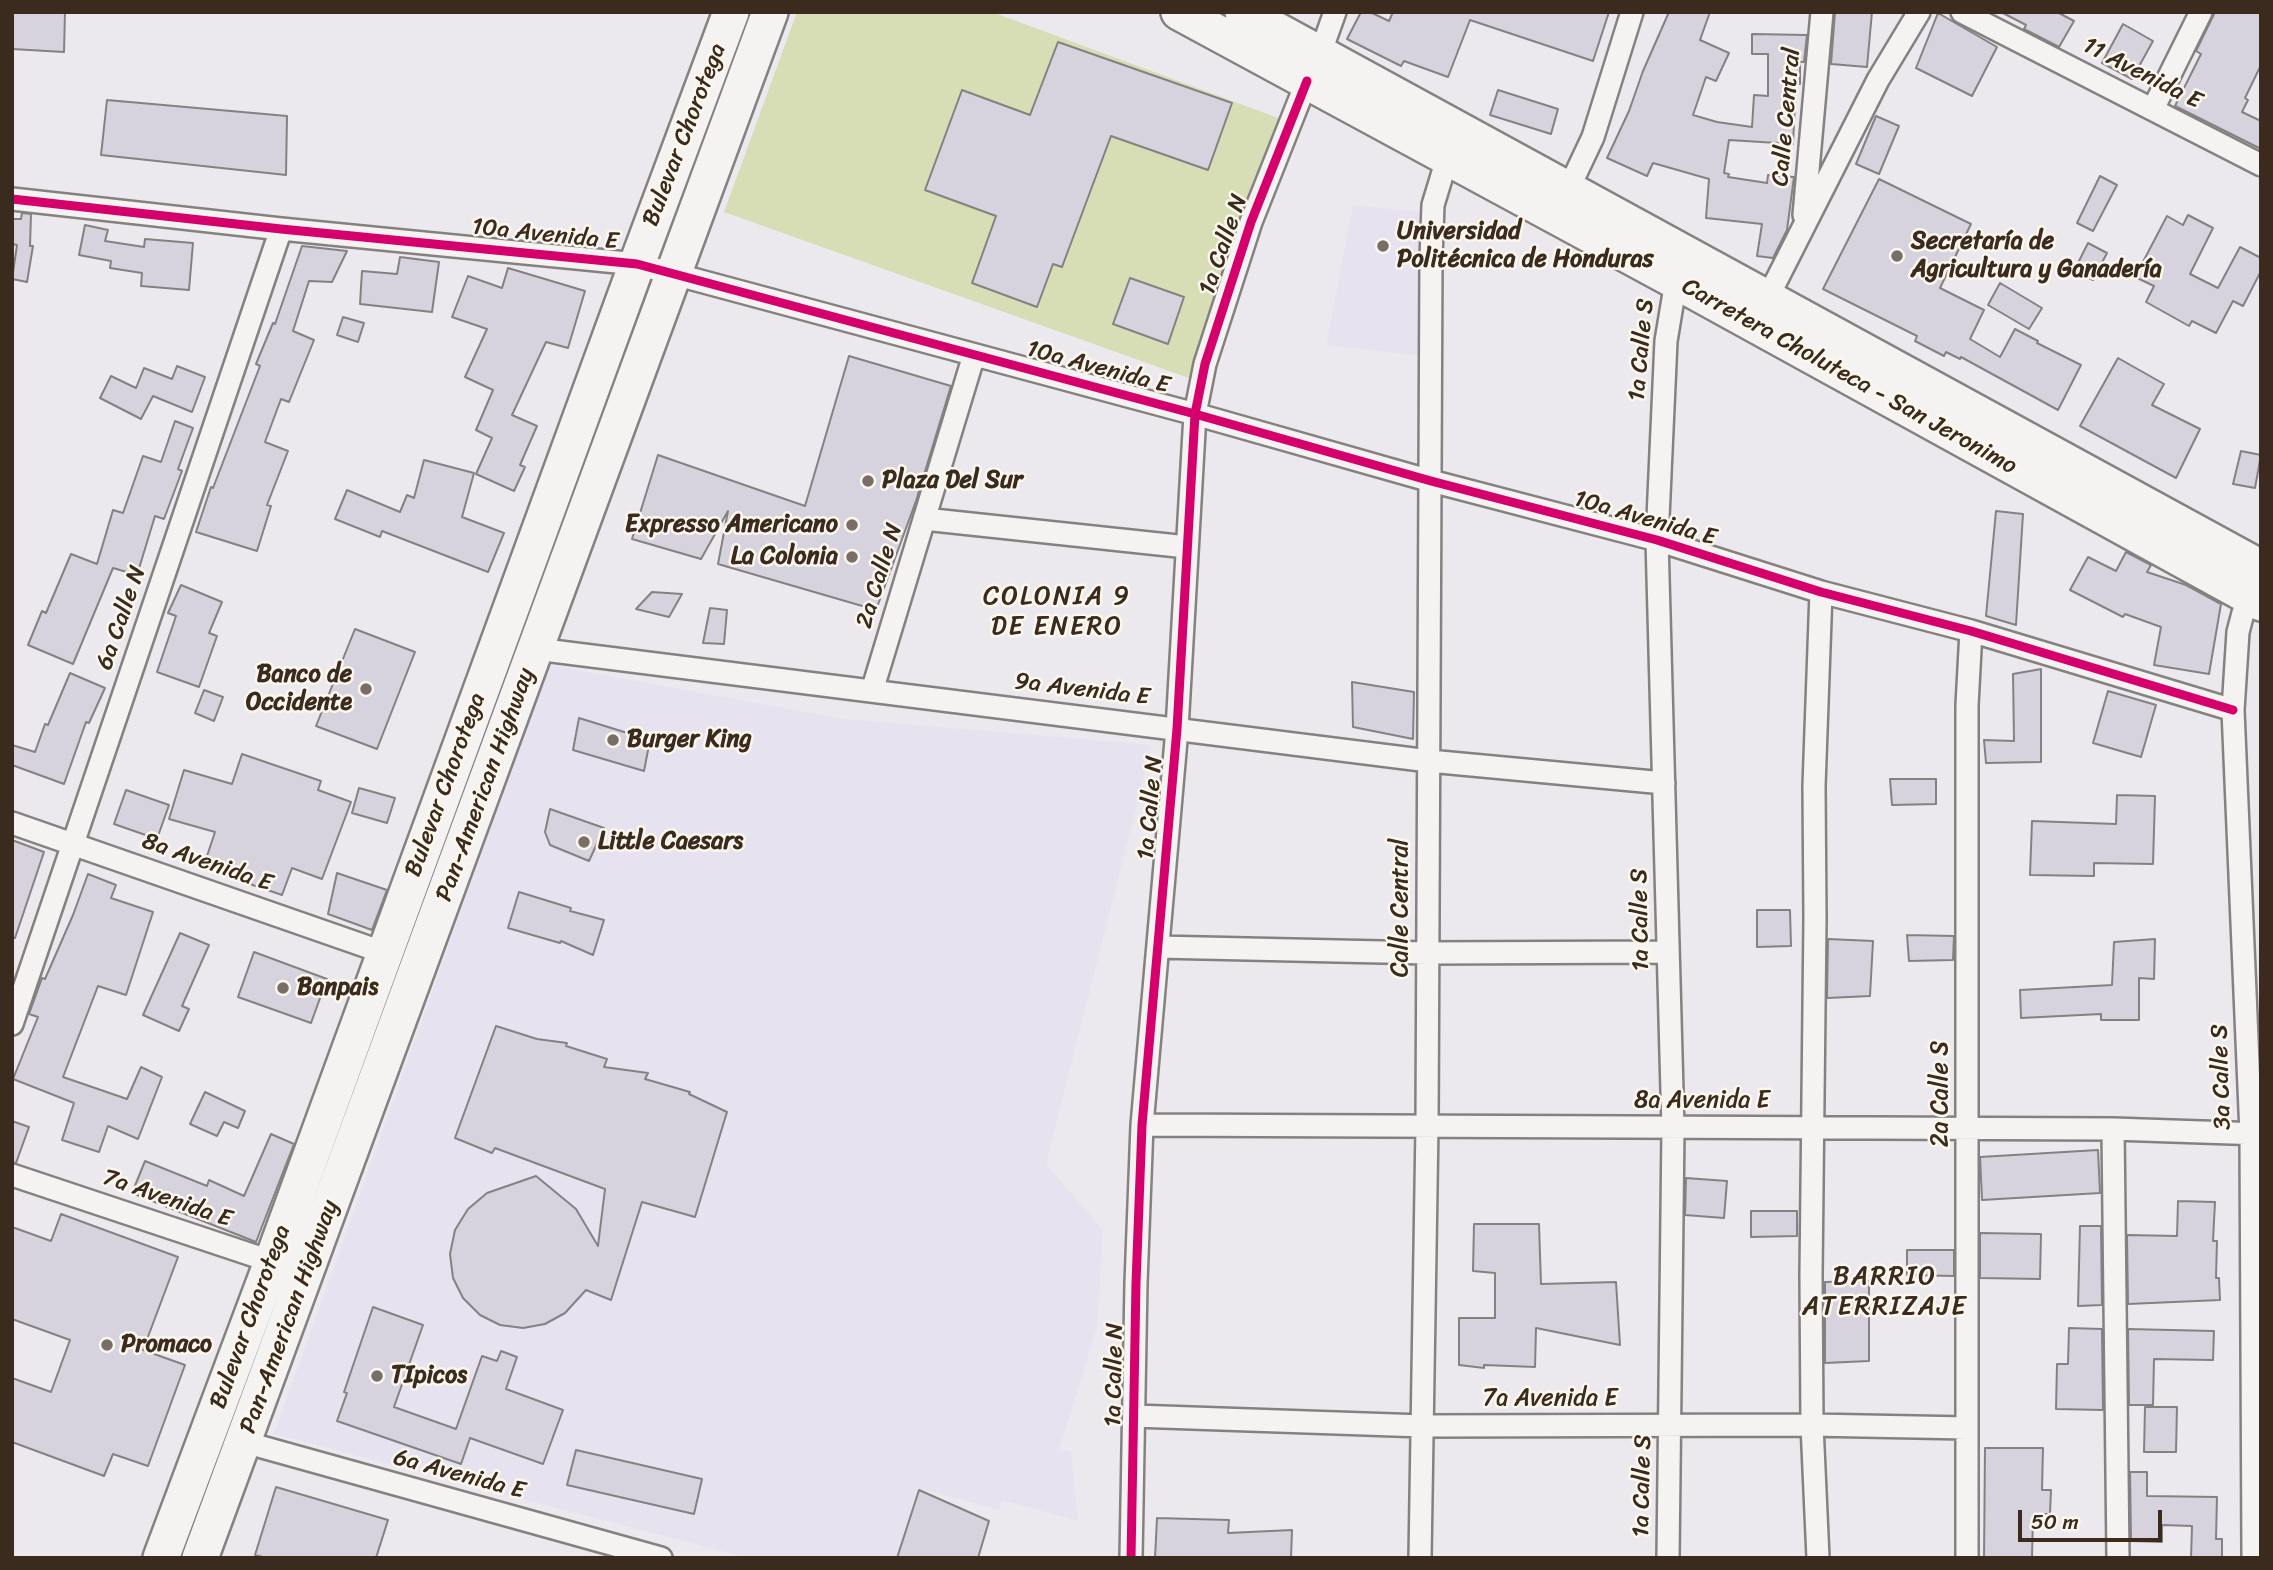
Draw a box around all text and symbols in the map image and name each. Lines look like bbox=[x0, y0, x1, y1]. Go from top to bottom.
street label: 11 Avenida E bbox=[2078, 32, 2206, 116]
street label: Bulevar Chorotega bbox=[637, 39, 733, 231]
street label: Calle Central bbox=[1767, 47, 1807, 187]
street label: 1a Calle N bbox=[1193, 191, 1255, 299]
street label: 10a Avenida E bbox=[470, 213, 620, 257]
place label: Universidad Politécnica de Honduras bbox=[1397, 218, 1654, 274]
place label: Secretaría de Agricultura y Ganadería bbox=[1911, 228, 2162, 284]
marker: Universidad Politécnica de Honduras bbox=[1375, 238, 1391, 254]
marker: Secretaría de Agricultura y Ganadería bbox=[1889, 248, 1905, 264]
street label: Carretera Choluteca - San Jeronimo bbox=[1676, 273, 2022, 481]
street label: 1a Calle S bbox=[1623, 297, 1661, 403]
street label: 10a Avenida E bbox=[1023, 335, 1173, 401]
place label: Plaza Del Sur bbox=[882, 467, 1023, 495]
marker: Plaza Del Sur bbox=[860, 473, 876, 489]
street label: 10a Avenida E bbox=[1570, 485, 1720, 553]
place label: Expresso Americano bbox=[625, 511, 838, 539]
marker: Expresso Americano bbox=[844, 517, 860, 533]
street label: 2a Calle N bbox=[850, 520, 910, 632]
place label: La Colonia bbox=[731, 543, 838, 571]
marker: La Colonia bbox=[844, 549, 860, 565]
street label: 6a Calle N bbox=[91, 562, 153, 674]
district label: COLONIA 9 DE ENERO bbox=[985, 581, 1129, 642]
place label: Banco de Occidente bbox=[246, 661, 352, 717]
street label: Pan-American Highway bbox=[430, 664, 542, 906]
street label: 9a Avenida E bbox=[1013, 667, 1151, 713]
marker: Banco de Occidente bbox=[358, 681, 374, 697]
street label: Bulevar Chorotega bbox=[399, 689, 493, 881]
place label: Burger King bbox=[627, 726, 752, 754]
marker: Burger King bbox=[605, 732, 621, 748]
street label: 1a Calle N bbox=[1132, 755, 1170, 861]
street label: 8a Avenida E bbox=[138, 827, 276, 899]
place label: Little Caesars bbox=[598, 828, 743, 856]
marker: Little Caesars bbox=[576, 834, 592, 850]
street label: Calle Central bbox=[1387, 839, 1415, 977]
street label: 1a Calle S bbox=[1626, 868, 1656, 972]
place label: Banpais bbox=[297, 974, 378, 1002]
marker: Banpais bbox=[275, 980, 291, 996]
street label: 3a Calle S bbox=[2206, 1024, 2238, 1130]
street label: 2a Calle S bbox=[1927, 1041, 1955, 1147]
street label: 8a Avenida E bbox=[1634, 1087, 1770, 1115]
street label: 7a Avenida E bbox=[98, 1163, 236, 1235]
street label: Pan-American Highway bbox=[234, 1196, 346, 1438]
street label: Bulevar Chorotega bbox=[204, 1221, 298, 1413]
district label: BARRIO ATERRIZAJE bbox=[1805, 1261, 1965, 1322]
street label: 1a Calle N bbox=[1100, 1323, 1130, 1427]
place label: Promaco bbox=[121, 1331, 212, 1359]
marker: Promaco bbox=[99, 1337, 115, 1353]
place label: TIpicos bbox=[391, 1362, 467, 1390]
marker: TIpicos bbox=[369, 1368, 385, 1384]
street label: 7a Avenida E bbox=[1482, 1385, 1618, 1413]
street label: 1a Calle S bbox=[1628, 1434, 1658, 1538]
street label: 6a Avenida E bbox=[390, 1444, 528, 1506]
scale bar bbox=[2021, 1496, 2164, 1540]
text: 50 m bbox=[2031, 1503, 2079, 1541]

